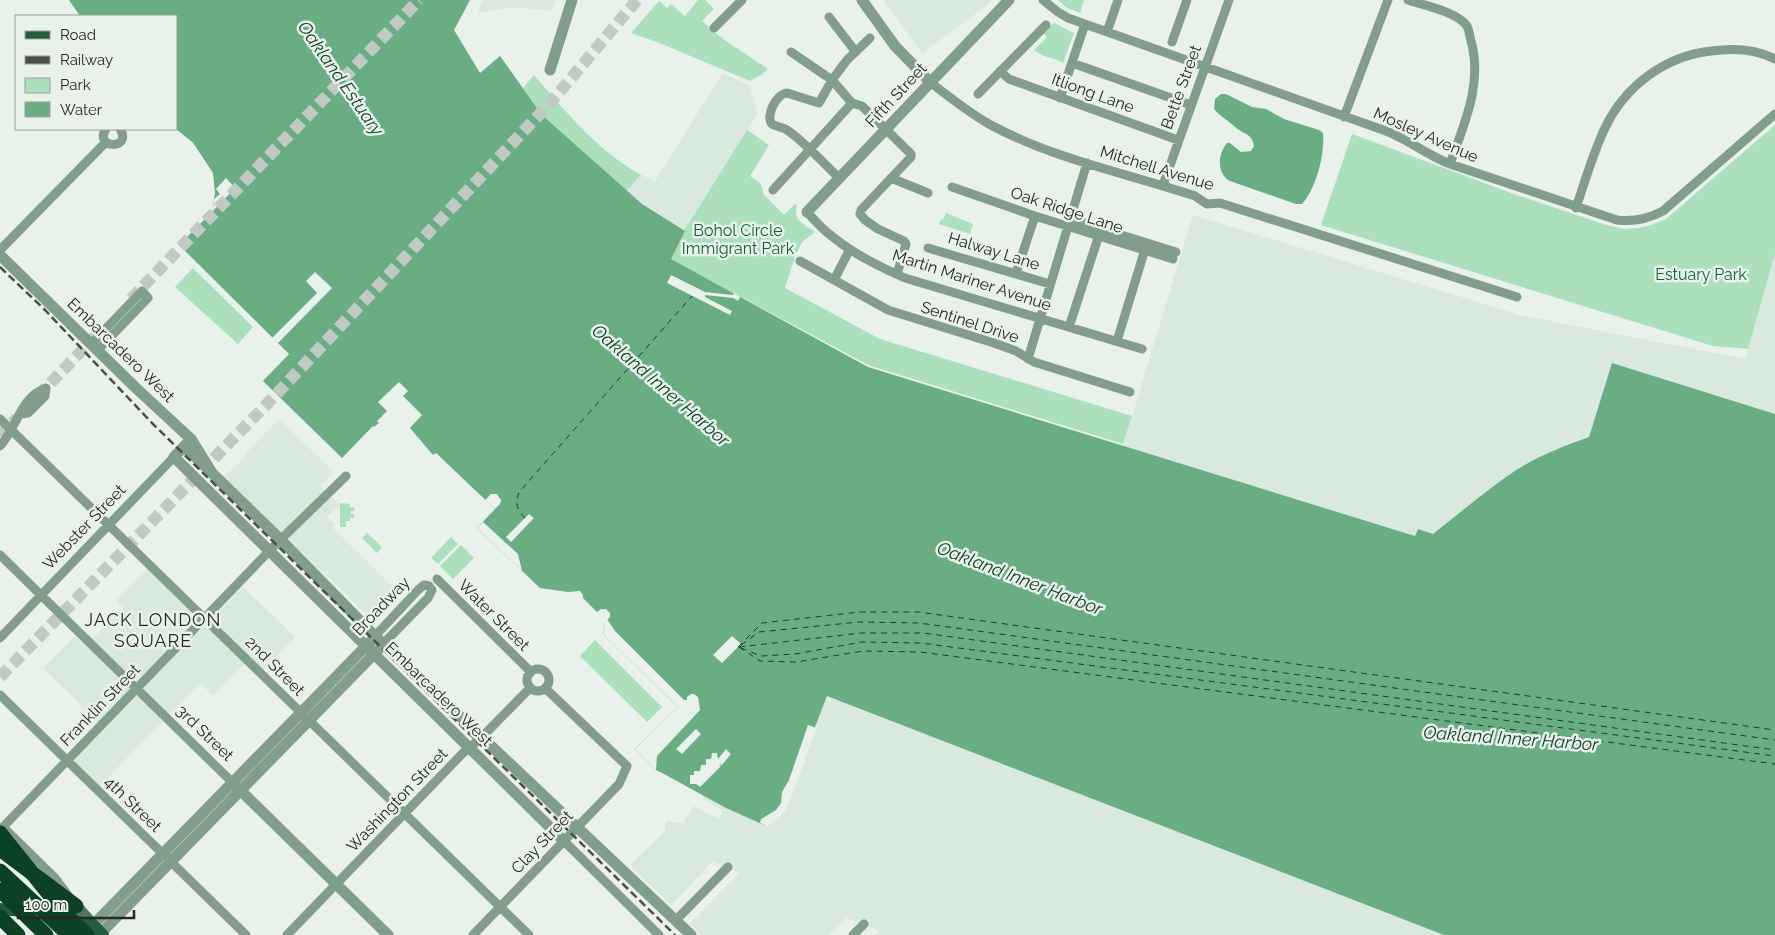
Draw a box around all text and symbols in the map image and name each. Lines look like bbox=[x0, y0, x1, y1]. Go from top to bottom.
legend bbox=[15, 15, 178, 130]
water label: Oakland Estuary bbox=[294, 17, 389, 140]
text: Road bbox=[60, 26, 96, 44]
street label: Bette Street bbox=[1157, 42, 1205, 132]
text: Railway bbox=[60, 51, 113, 69]
street label: Fifth Street bbox=[861, 58, 931, 131]
street label: Itliong Lane bbox=[1049, 69, 1137, 117]
text: Park bbox=[60, 76, 91, 94]
text: Water bbox=[60, 101, 103, 119]
street label: Mosley Avenue bbox=[1371, 103, 1481, 167]
street label: Mitchell Avenue bbox=[1098, 142, 1216, 194]
street label: Oak Ridge Lane bbox=[1008, 183, 1126, 237]
park label: Bohol Circle Immigrant Park bbox=[682, 221, 795, 258]
street label: Halway Lane bbox=[946, 228, 1042, 274]
street label: Martin Mariner Avenue bbox=[890, 245, 1054, 315]
park label: Estuary Park bbox=[1655, 265, 1747, 284]
street label: Embarcadero West bbox=[63, 294, 179, 406]
street label: Sentinel Drive bbox=[919, 297, 1021, 347]
water label: Oakland Inner Harbor bbox=[588, 320, 735, 451]
street label: Webster Street bbox=[39, 480, 130, 574]
water label: Oakland Inner Harbor bbox=[934, 537, 1106, 620]
street label: Broadway bbox=[348, 573, 414, 639]
street label: Water Street bbox=[454, 575, 534, 655]
district label: JACK LONDON SQUARE bbox=[84, 609, 222, 651]
street label: 2nd Street bbox=[241, 632, 309, 700]
street label: Embarcadero West bbox=[381, 638, 497, 750]
street label: Franklin Street bbox=[56, 660, 144, 750]
street label: 3rd Street bbox=[172, 701, 238, 765]
water label: Oakland Inner Harbor bbox=[1423, 721, 1600, 755]
street label: Washington Street bbox=[343, 744, 452, 856]
street label: 4th Street bbox=[101, 772, 166, 836]
street label: Clay Street bbox=[507, 806, 577, 878]
scale bar bbox=[18, 888, 134, 920]
text: 100 m bbox=[25, 896, 67, 914]

